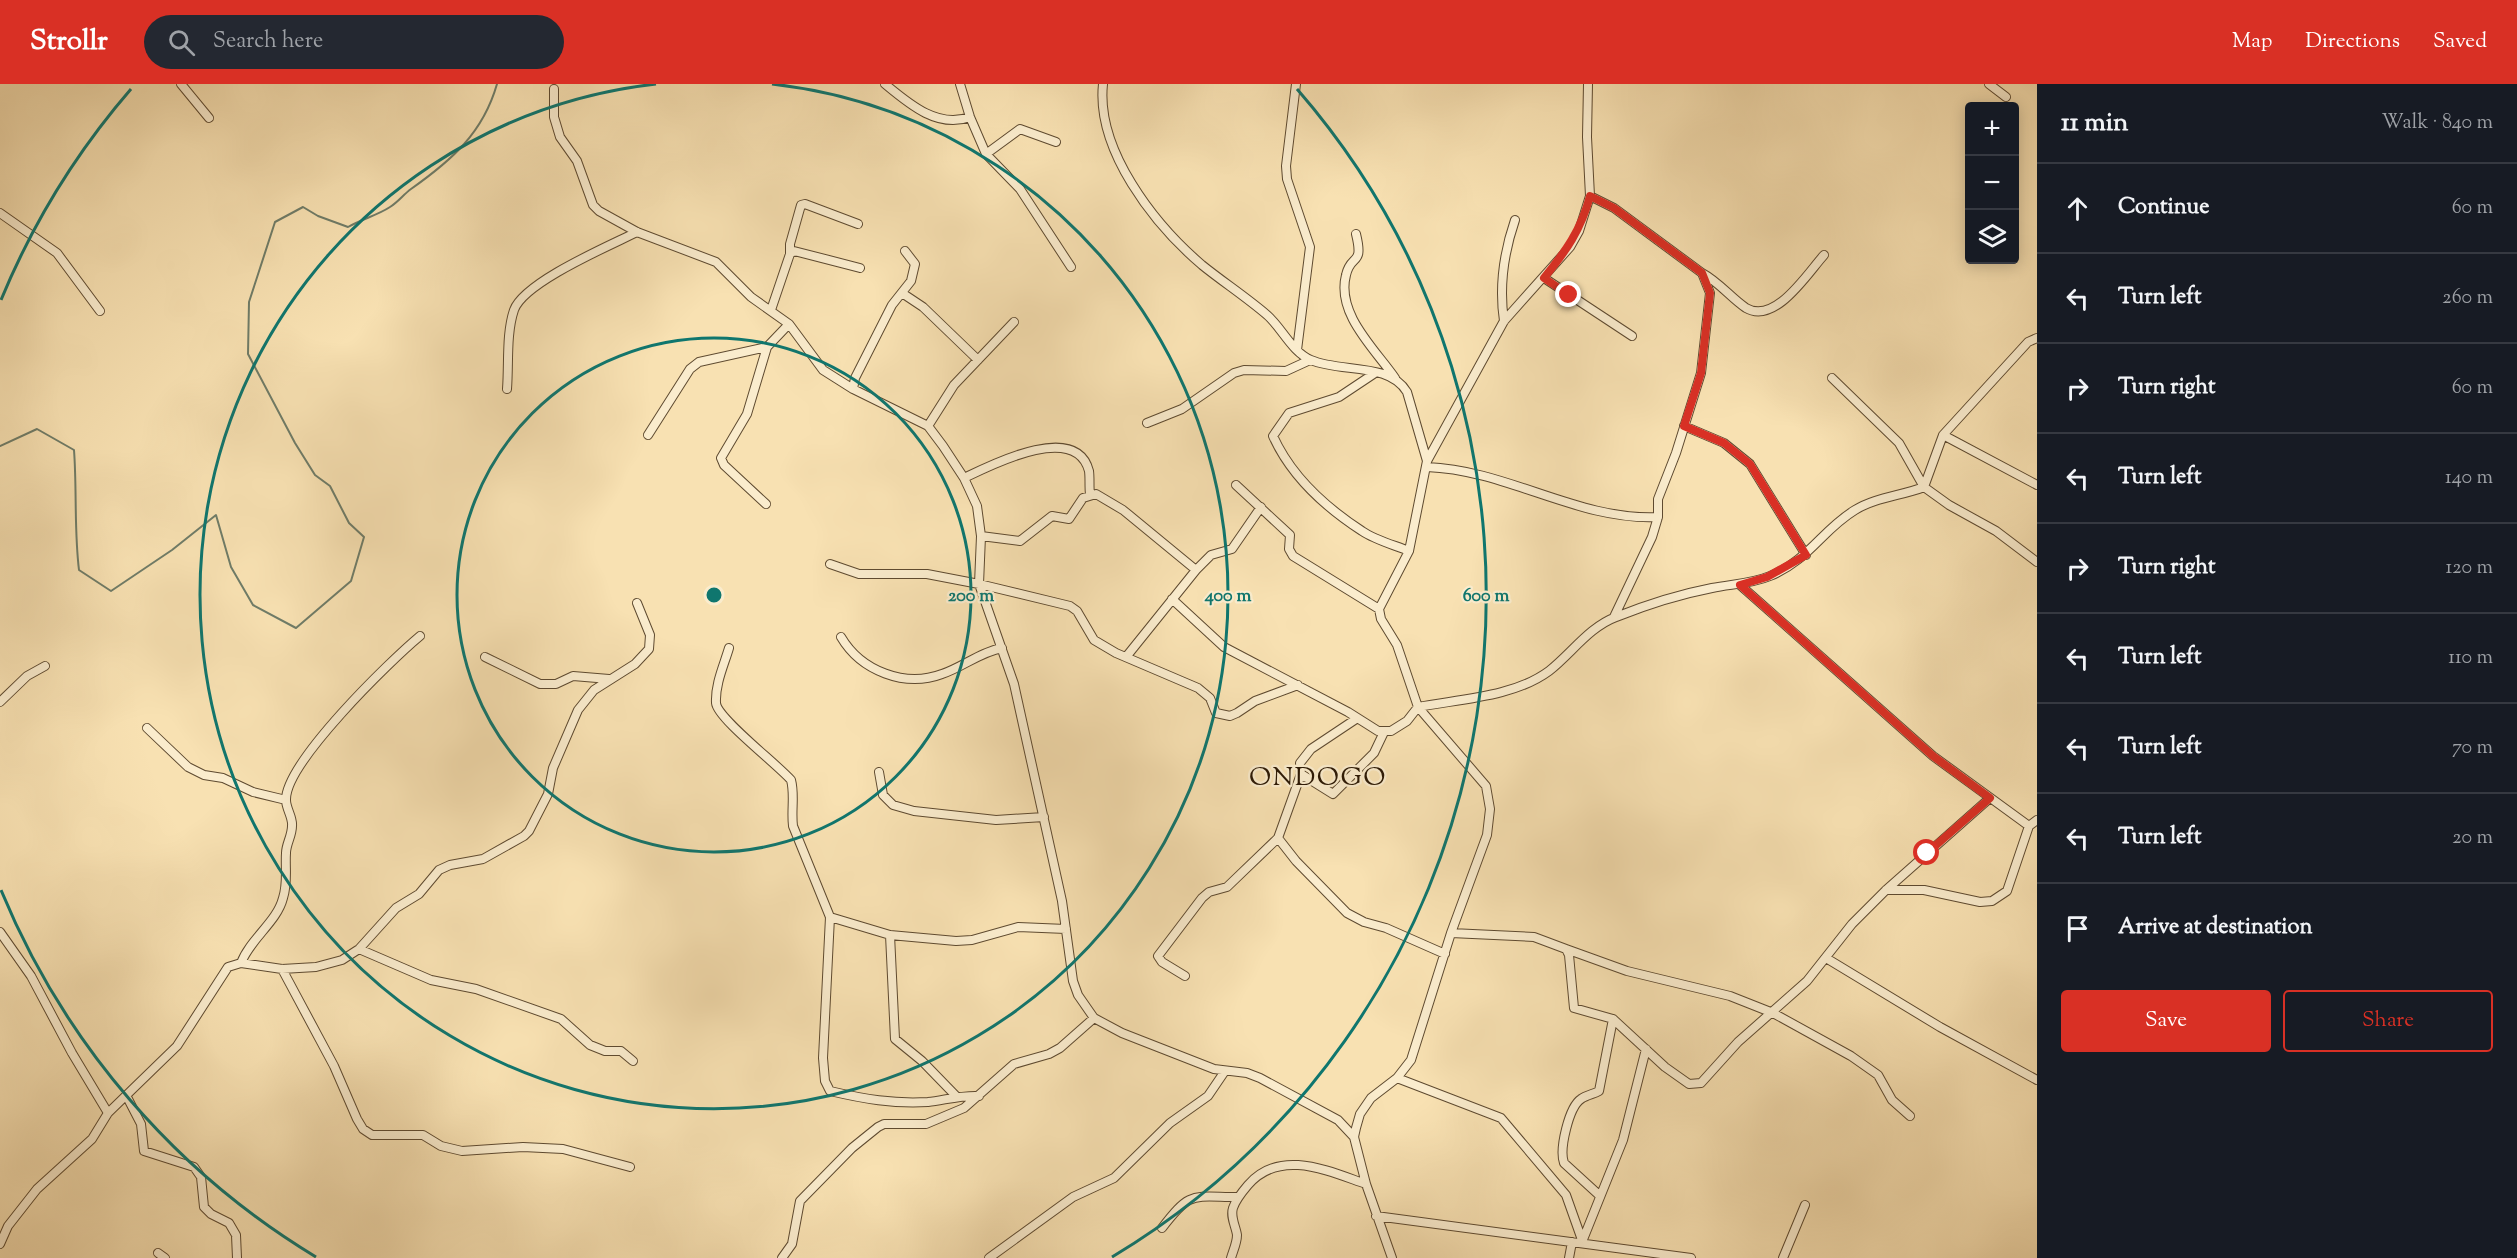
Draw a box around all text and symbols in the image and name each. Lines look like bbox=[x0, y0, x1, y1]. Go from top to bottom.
search box bbox=[144, 15, 564, 69]
text: Strollr bbox=[30, 22, 108, 62]
icon: search bbox=[165, 26, 198, 59]
text: Search here bbox=[213, 26, 323, 58]
text: Map bbox=[2232, 27, 2272, 57]
text: Directions bbox=[2305, 27, 2400, 57]
text: Saved bbox=[2433, 27, 2487, 57]
map controls bbox=[1965, 102, 2019, 264]
button: + bbox=[1965, 102, 2019, 156]
text: 11 min bbox=[2061, 105, 2128, 142]
text: Walk · 840 m bbox=[2381, 109, 2493, 138]
button: − bbox=[1965, 156, 2019, 210]
icon: ahead bbox=[2061, 192, 2094, 225]
text: Continue bbox=[2118, 192, 2209, 224]
text: 60 m bbox=[2452, 194, 2493, 223]
button: layers bbox=[1965, 210, 2019, 264]
route end bbox=[1555, 281, 1581, 307]
icon: left bbox=[2061, 282, 2094, 315]
text: Turn left bbox=[2118, 282, 2201, 314]
text: 260 m bbox=[2442, 284, 2493, 313]
icon: right bbox=[2061, 372, 2094, 405]
text: Turn right bbox=[2118, 372, 2215, 404]
text: 60 m bbox=[2452, 374, 2493, 403]
icon: left bbox=[2061, 462, 2094, 495]
text: Turn left bbox=[2118, 462, 2201, 494]
text: 140 m bbox=[2445, 464, 2493, 493]
icon: right bbox=[2061, 552, 2094, 585]
text: Turn right bbox=[2118, 552, 2215, 584]
text: 120 m bbox=[2445, 554, 2493, 583]
text: 200 m bbox=[948, 584, 994, 610]
text: 400 m bbox=[1204, 584, 1251, 610]
text: 600 m bbox=[1463, 584, 1509, 610]
centre of rings bbox=[704, 585, 724, 605]
icon: left bbox=[2061, 642, 2094, 675]
text: Turn left bbox=[2118, 642, 2201, 674]
text: 110 m bbox=[2448, 644, 2493, 673]
icon: left bbox=[2061, 732, 2094, 765]
text: Turn left bbox=[2118, 732, 2201, 764]
text: 70 m bbox=[2452, 734, 2493, 763]
district label: ONDOGO bbox=[1249, 760, 1387, 797]
icon: left bbox=[2061, 822, 2094, 855]
text: Turn left bbox=[2118, 822, 2201, 854]
text: 20 m bbox=[2452, 824, 2493, 853]
route start bbox=[1913, 839, 1939, 865]
icon: arrive bbox=[2061, 912, 2094, 945]
text: Arrive at destination bbox=[2118, 912, 2313, 944]
button: Save bbox=[2061, 990, 2271, 1052]
button: Share bbox=[2283, 990, 2493, 1052]

